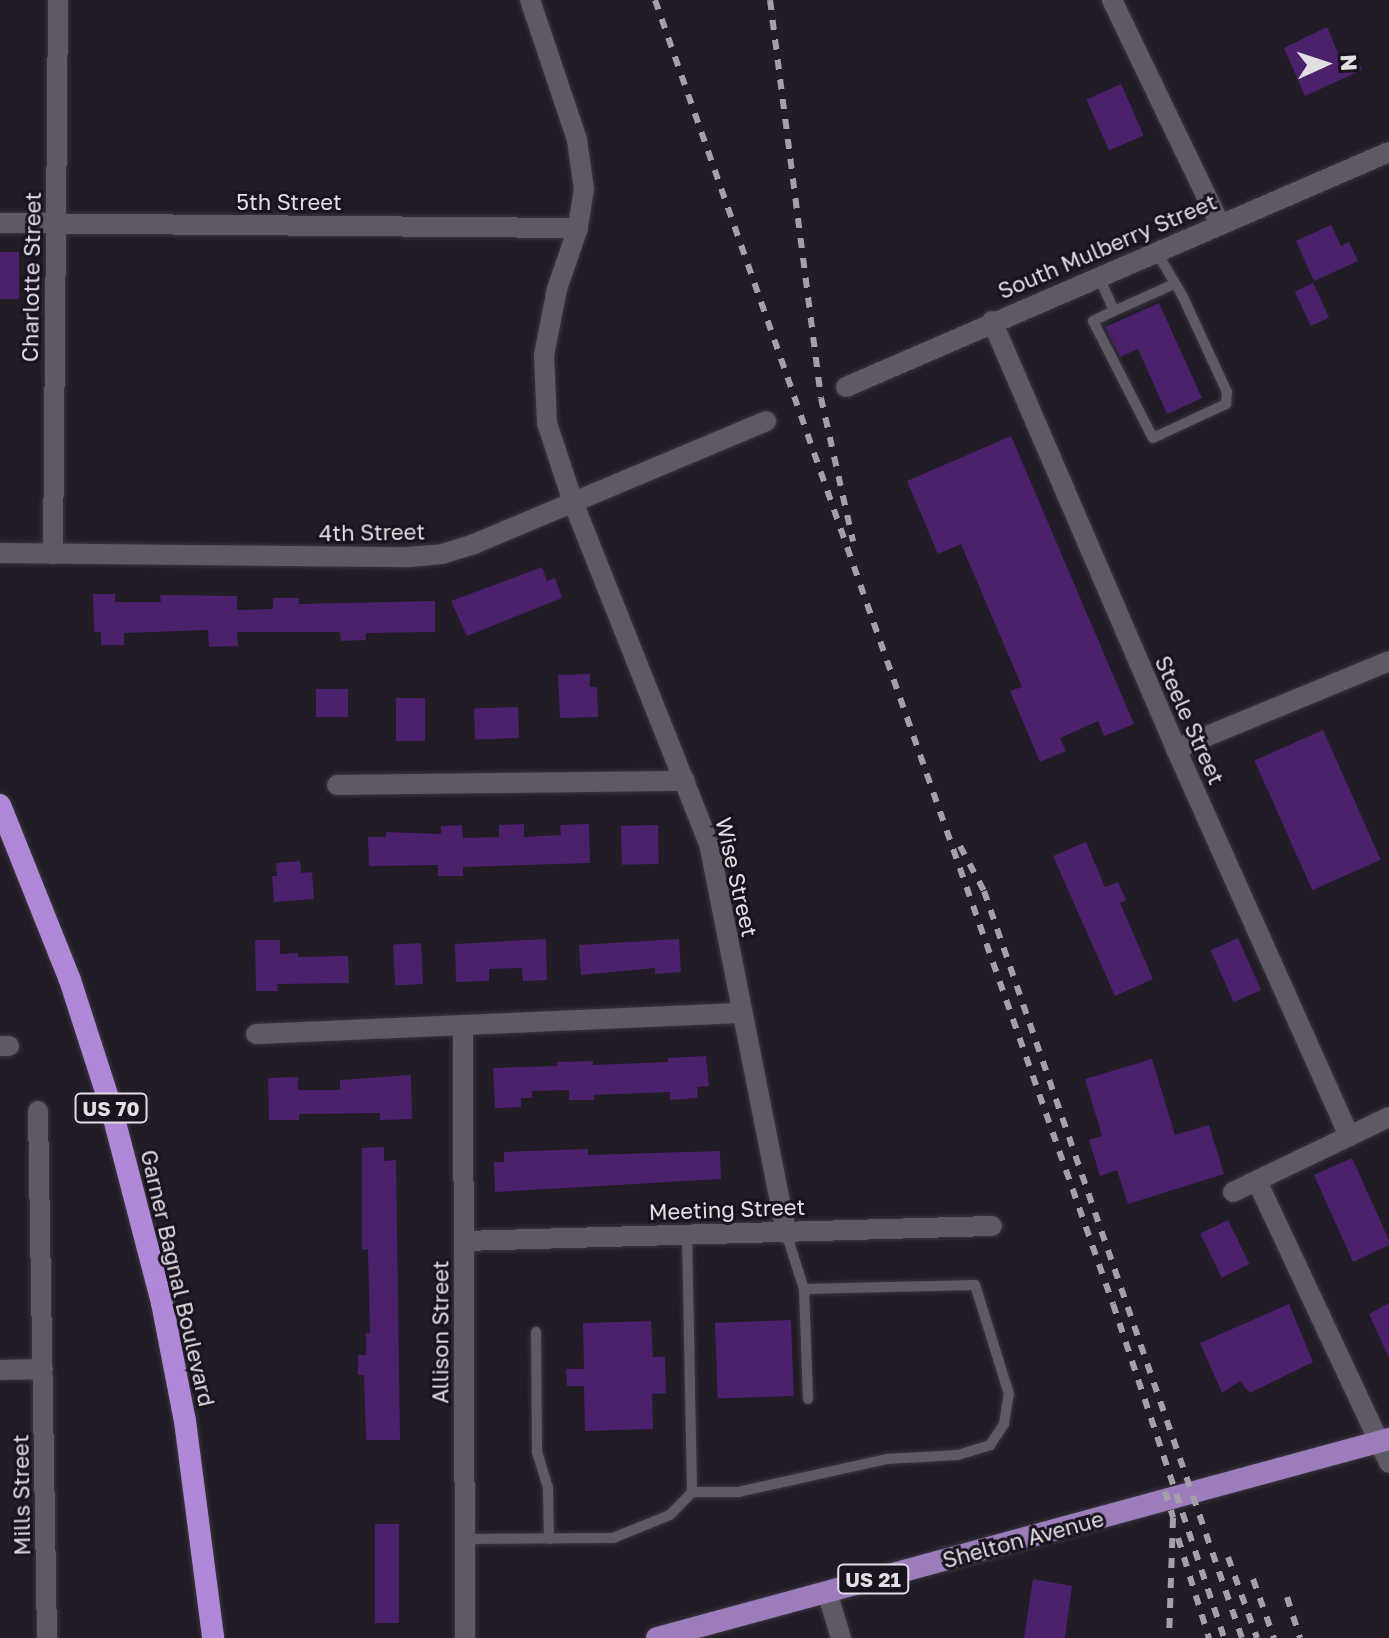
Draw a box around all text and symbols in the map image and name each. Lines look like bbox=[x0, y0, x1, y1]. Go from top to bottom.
north arrow bbox=[1285, 24, 1365, 104]
text: N bbox=[1336, 54, 1363, 72]
street label: South Mulberry Street bbox=[994, 188, 1220, 304]
street label: 5th Street bbox=[236, 189, 342, 215]
street label: Charlotte Street bbox=[16, 192, 46, 362]
street label: 4th Street bbox=[319, 518, 425, 546]
street label: Steele Street bbox=[1150, 652, 1230, 788]
street label: Wise Street bbox=[710, 815, 764, 939]
road number: US 70 bbox=[73, 1092, 149, 1124]
street label: Garner Bagnal Boulevard bbox=[136, 1147, 220, 1409]
street label: Meeting Street bbox=[648, 1193, 806, 1225]
street label: Allison Street bbox=[427, 1260, 453, 1404]
street label: Mills Street bbox=[7, 1434, 35, 1556]
street label: Shelton Avenue bbox=[940, 1505, 1106, 1573]
road number: US 21 bbox=[837, 1563, 909, 1595]

